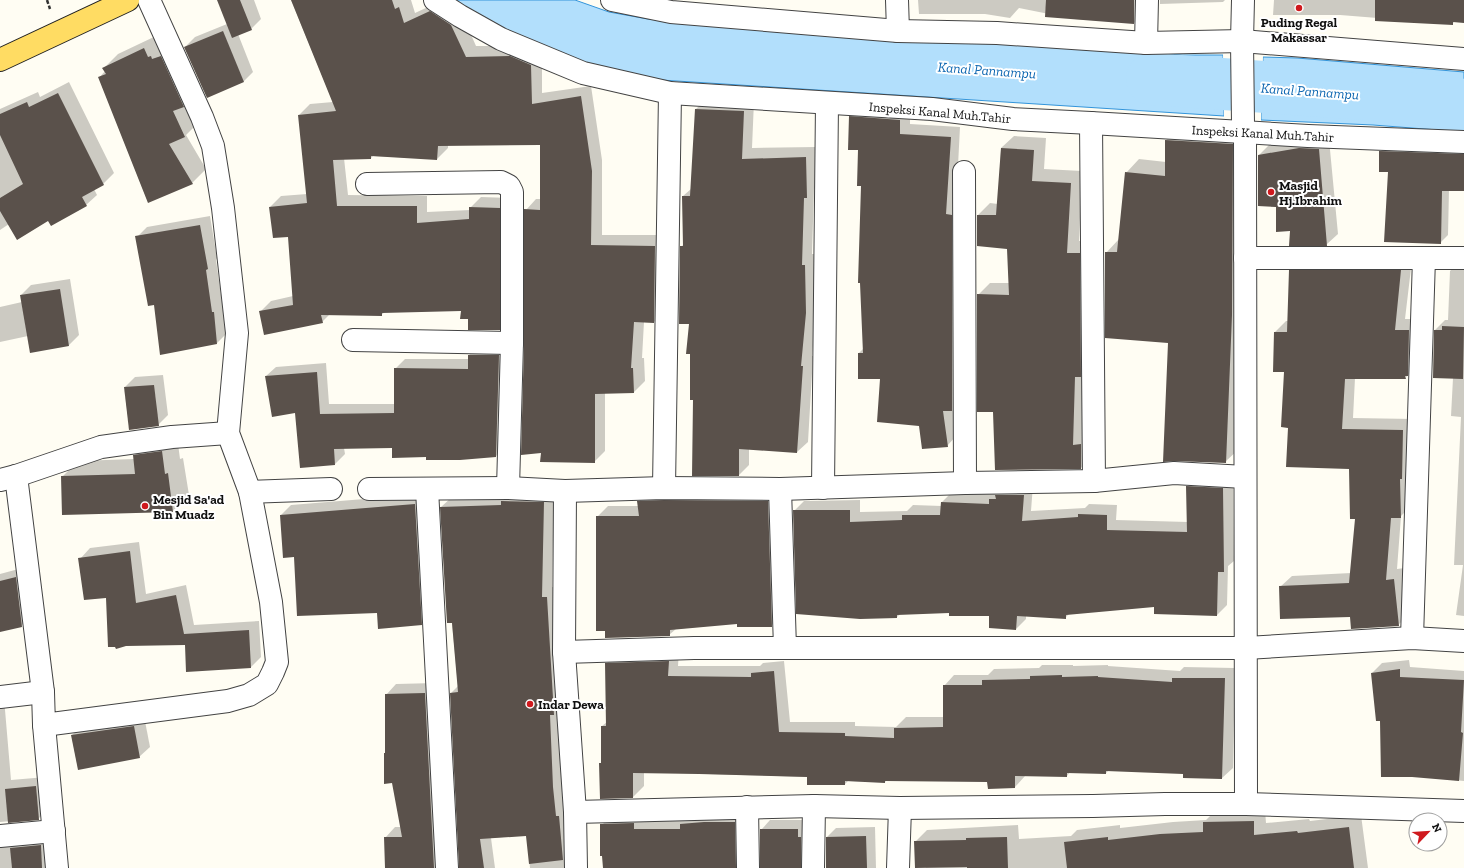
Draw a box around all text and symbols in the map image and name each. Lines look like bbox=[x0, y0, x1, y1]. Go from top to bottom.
marker: Puding Regal Makassar bbox=[1294, 3, 1304, 13]
place label: Puding Regal Makassar bbox=[1261, 15, 1337, 45]
water label: Kanal Pannampu bbox=[937, 59, 1037, 82]
water label: Kanal Pannampu bbox=[1260, 80, 1360, 103]
street label: Inspeksi Kanal Muh.Tahir bbox=[868, 99, 1012, 126]
street label: Inspeksi Kanal Muh.Tahir bbox=[1191, 122, 1335, 145]
place label: Masjid Hj.Ibrahim bbox=[1279, 178, 1343, 209]
marker: Masjid Hj.Ibrahim bbox=[1266, 187, 1276, 197]
place label: Mesjid Sa'ad Bin Muadz bbox=[153, 492, 225, 522]
marker: Mesjid Sa'ad Bin Muadz bbox=[140, 501, 150, 511]
place label: Indar Dewa bbox=[538, 697, 604, 712]
marker: Indar Dewa bbox=[525, 699, 535, 709]
north arrow bbox=[1408, 812, 1448, 852]
text: N bbox=[1429, 821, 1445, 835]

